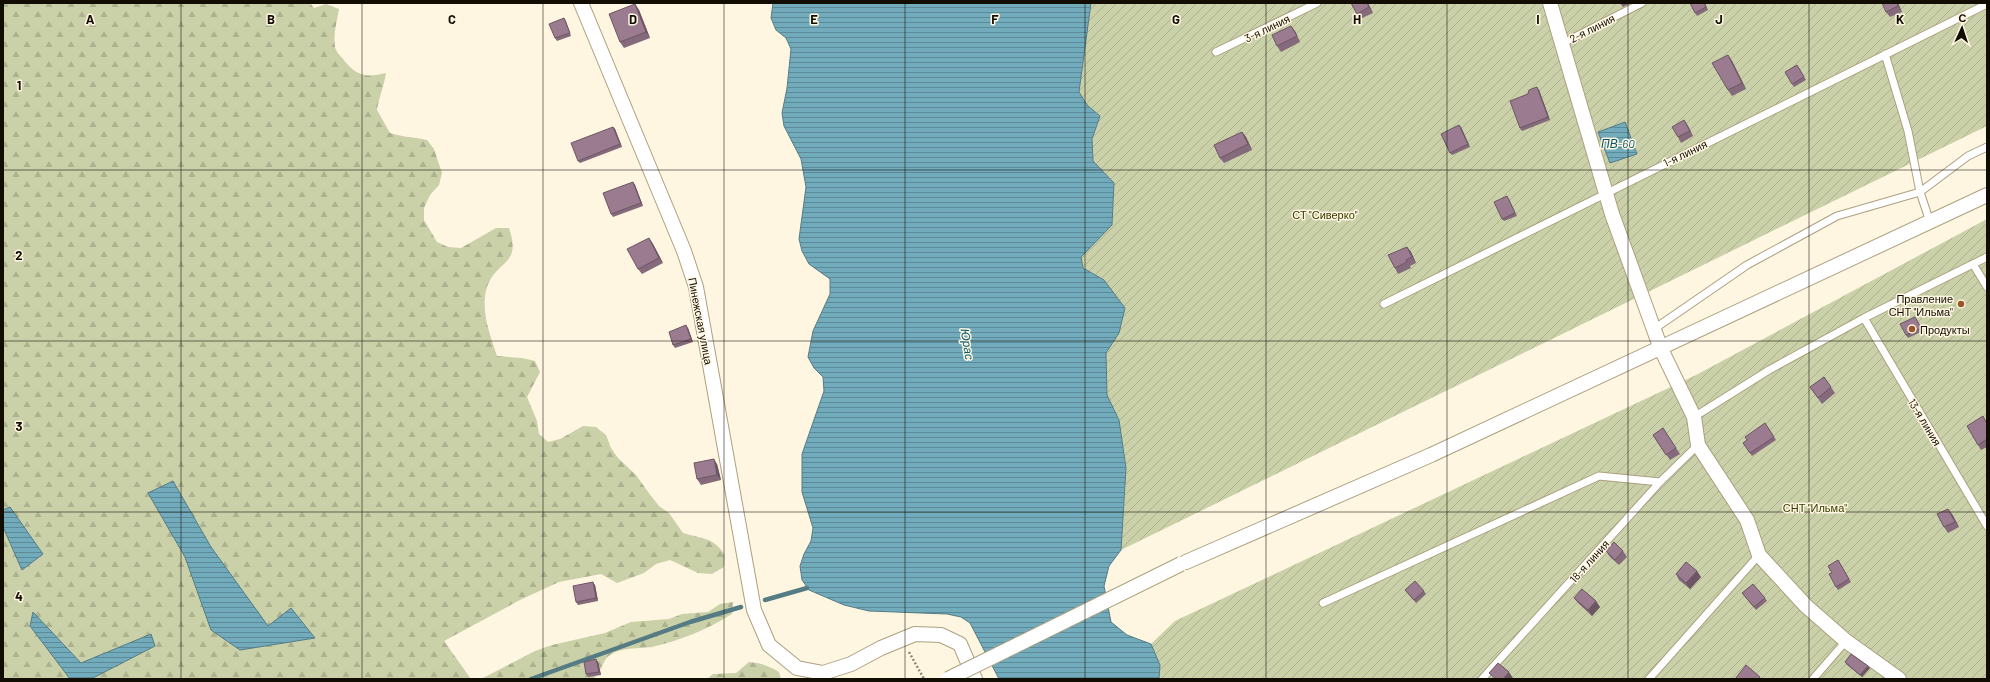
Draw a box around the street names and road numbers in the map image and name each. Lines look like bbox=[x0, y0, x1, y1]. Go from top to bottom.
street label: 3-я линия bbox=[1242, 11, 1292, 45]
street label: 2-я линия bbox=[1567, 11, 1617, 45]
street label: 1-я линия bbox=[1661, 137, 1709, 169]
street label: Пинежская улица bbox=[686, 276, 716, 367]
street label: 13-я линия bbox=[1906, 396, 1944, 448]
street label: 18-я линия bbox=[1567, 537, 1612, 585]

